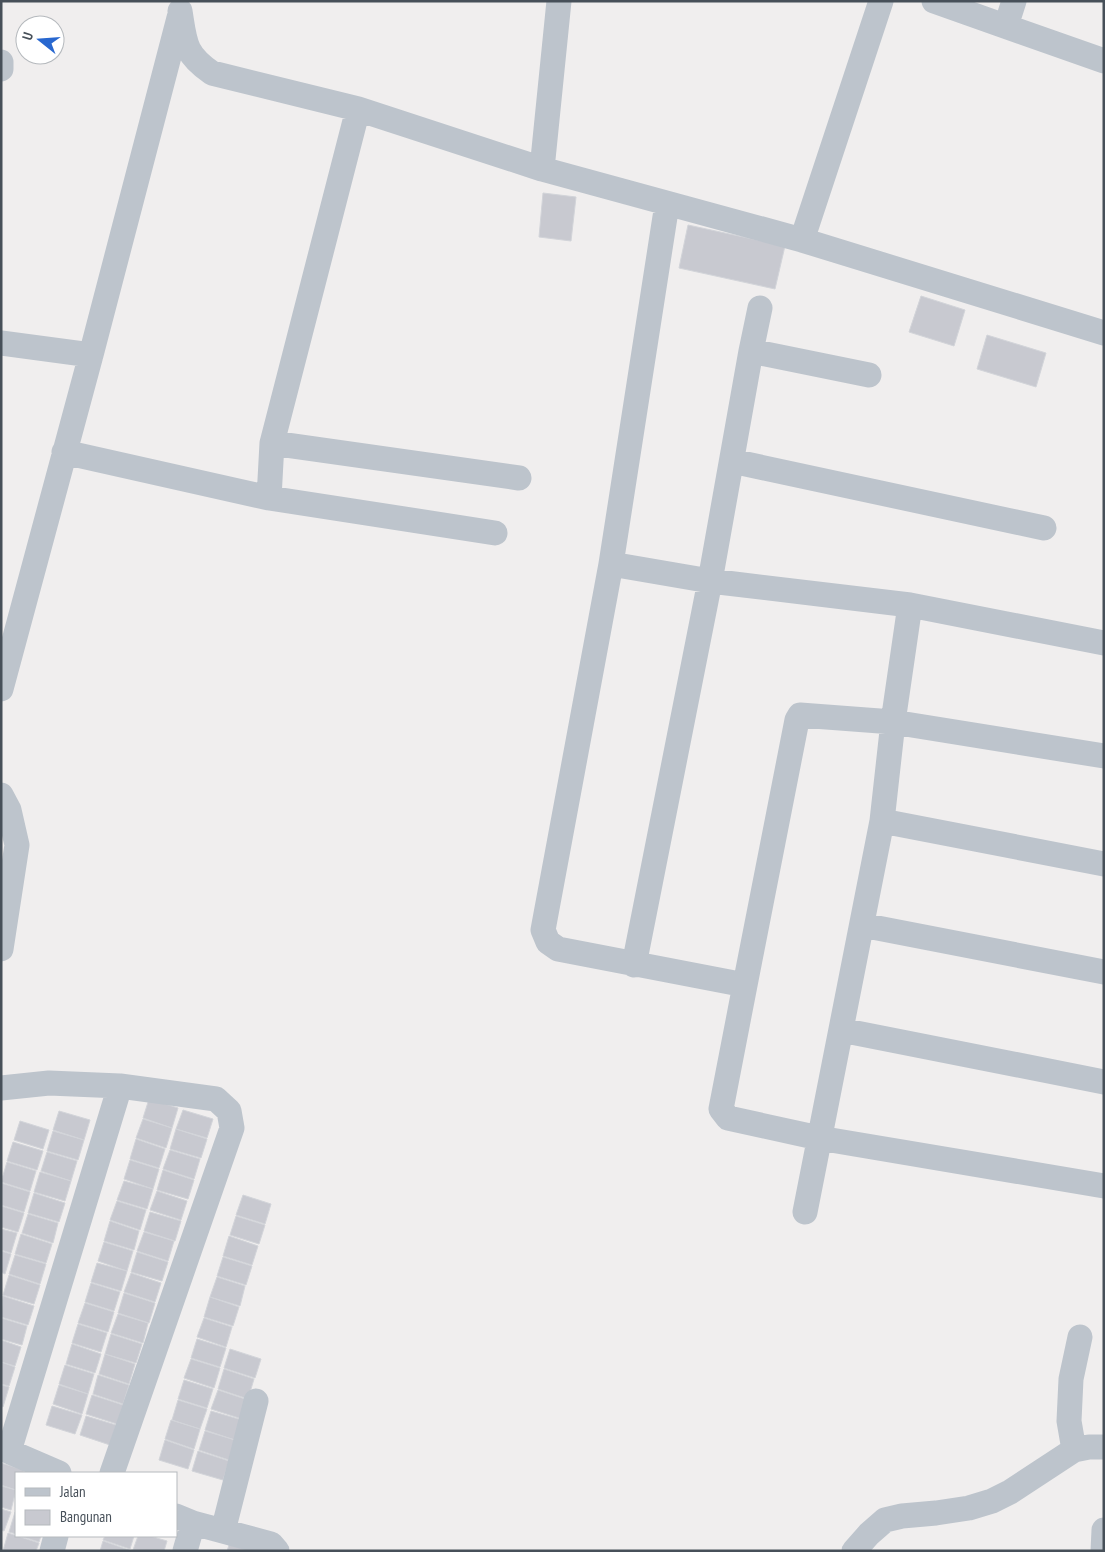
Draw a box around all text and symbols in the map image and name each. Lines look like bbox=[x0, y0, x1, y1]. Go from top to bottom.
north arrow bbox=[15, 15, 65, 65]
text: U bbox=[18, 30, 37, 42]
legend bbox=[15, 1472, 178, 1537]
text: Jalan bbox=[59, 1482, 86, 1501]
text: Bangunan bbox=[60, 1507, 112, 1526]

